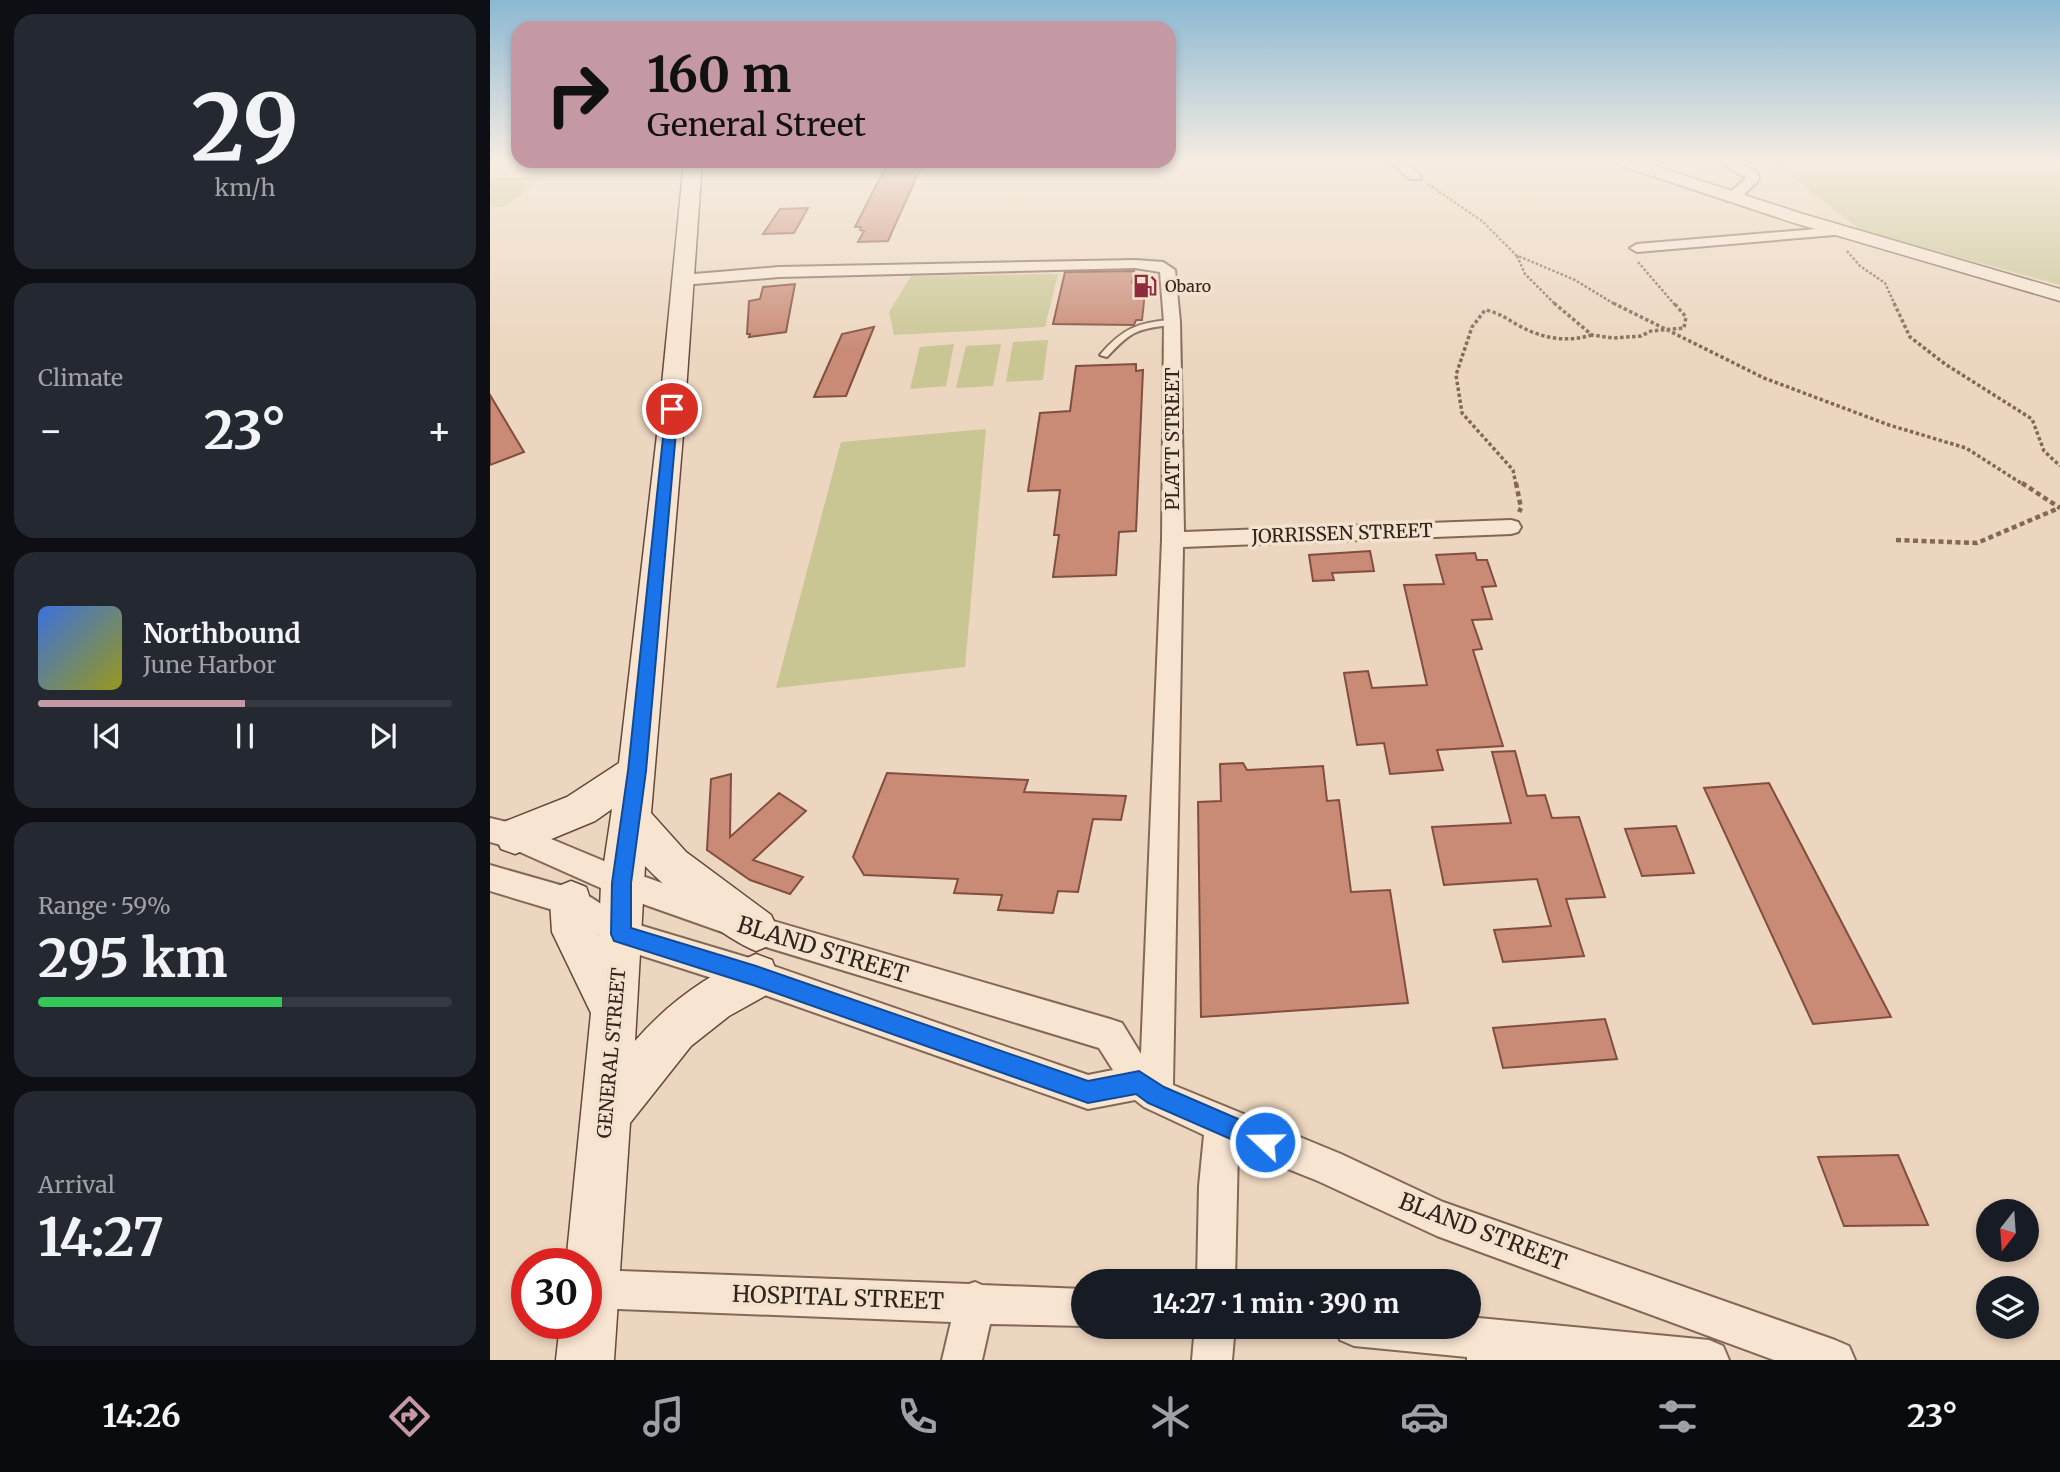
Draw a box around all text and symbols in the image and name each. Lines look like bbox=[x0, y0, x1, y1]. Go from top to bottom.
text: 160 m bbox=[647, 44, 791, 105]
icon: right bbox=[532, 49, 623, 140]
text: 29 bbox=[191, 70, 299, 185]
text: General Street bbox=[647, 105, 866, 145]
text: km/h bbox=[215, 173, 275, 202]
fuel station icon: Obaro bbox=[1131, 272, 1159, 300]
place label: Obaro bbox=[1165, 276, 1211, 296]
text: Climate bbox=[38, 363, 123, 392]
street label: PLATT STREET bbox=[1160, 367, 1184, 511]
pin bbox=[642, 379, 702, 439]
icon: arrive bbox=[653, 390, 691, 428]
text: 23° bbox=[204, 398, 286, 463]
text: − bbox=[38, 407, 63, 454]
text: + bbox=[427, 407, 452, 454]
street label: JORRISSEN STREET bbox=[1250, 518, 1433, 548]
text: Northbound bbox=[143, 617, 301, 650]
text: June Harbor bbox=[143, 650, 276, 679]
icon: previous bbox=[88, 717, 126, 755]
icon: pause bbox=[226, 717, 264, 755]
icon: next bbox=[364, 717, 402, 755]
text: Range · 59% bbox=[38, 891, 171, 920]
street label: BLAND STREET bbox=[734, 909, 912, 989]
text: 295 km bbox=[38, 926, 228, 991]
street label: GENERAL STREET bbox=[592, 967, 630, 1139]
position arrow bbox=[1228, 1105, 1302, 1179]
text: Arrival bbox=[38, 1170, 115, 1199]
street label: BLAND STREET bbox=[1395, 1186, 1571, 1276]
north arrow bbox=[1976, 1199, 2039, 1262]
map controls bbox=[1976, 1199, 2039, 1339]
text: 14:27 bbox=[38, 1205, 164, 1270]
speed limit sign: 30 bbox=[511, 1248, 602, 1339]
button: layers bbox=[1976, 1276, 2039, 1339]
street label: HOSPITAL STREET bbox=[732, 1279, 944, 1315]
text: 14:27 · 1 min · 390 m bbox=[1153, 1287, 1399, 1320]
icon: directions bbox=[385, 1392, 434, 1441]
icon: music bbox=[639, 1392, 688, 1441]
icon: phone bbox=[893, 1392, 942, 1441]
icon: climate bbox=[1146, 1392, 1195, 1441]
icon: car bbox=[1400, 1392, 1449, 1441]
icon: filters bbox=[1653, 1392, 1702, 1441]
text: 14:26 bbox=[102, 1396, 181, 1436]
text: 23° bbox=[1907, 1396, 1958, 1436]

